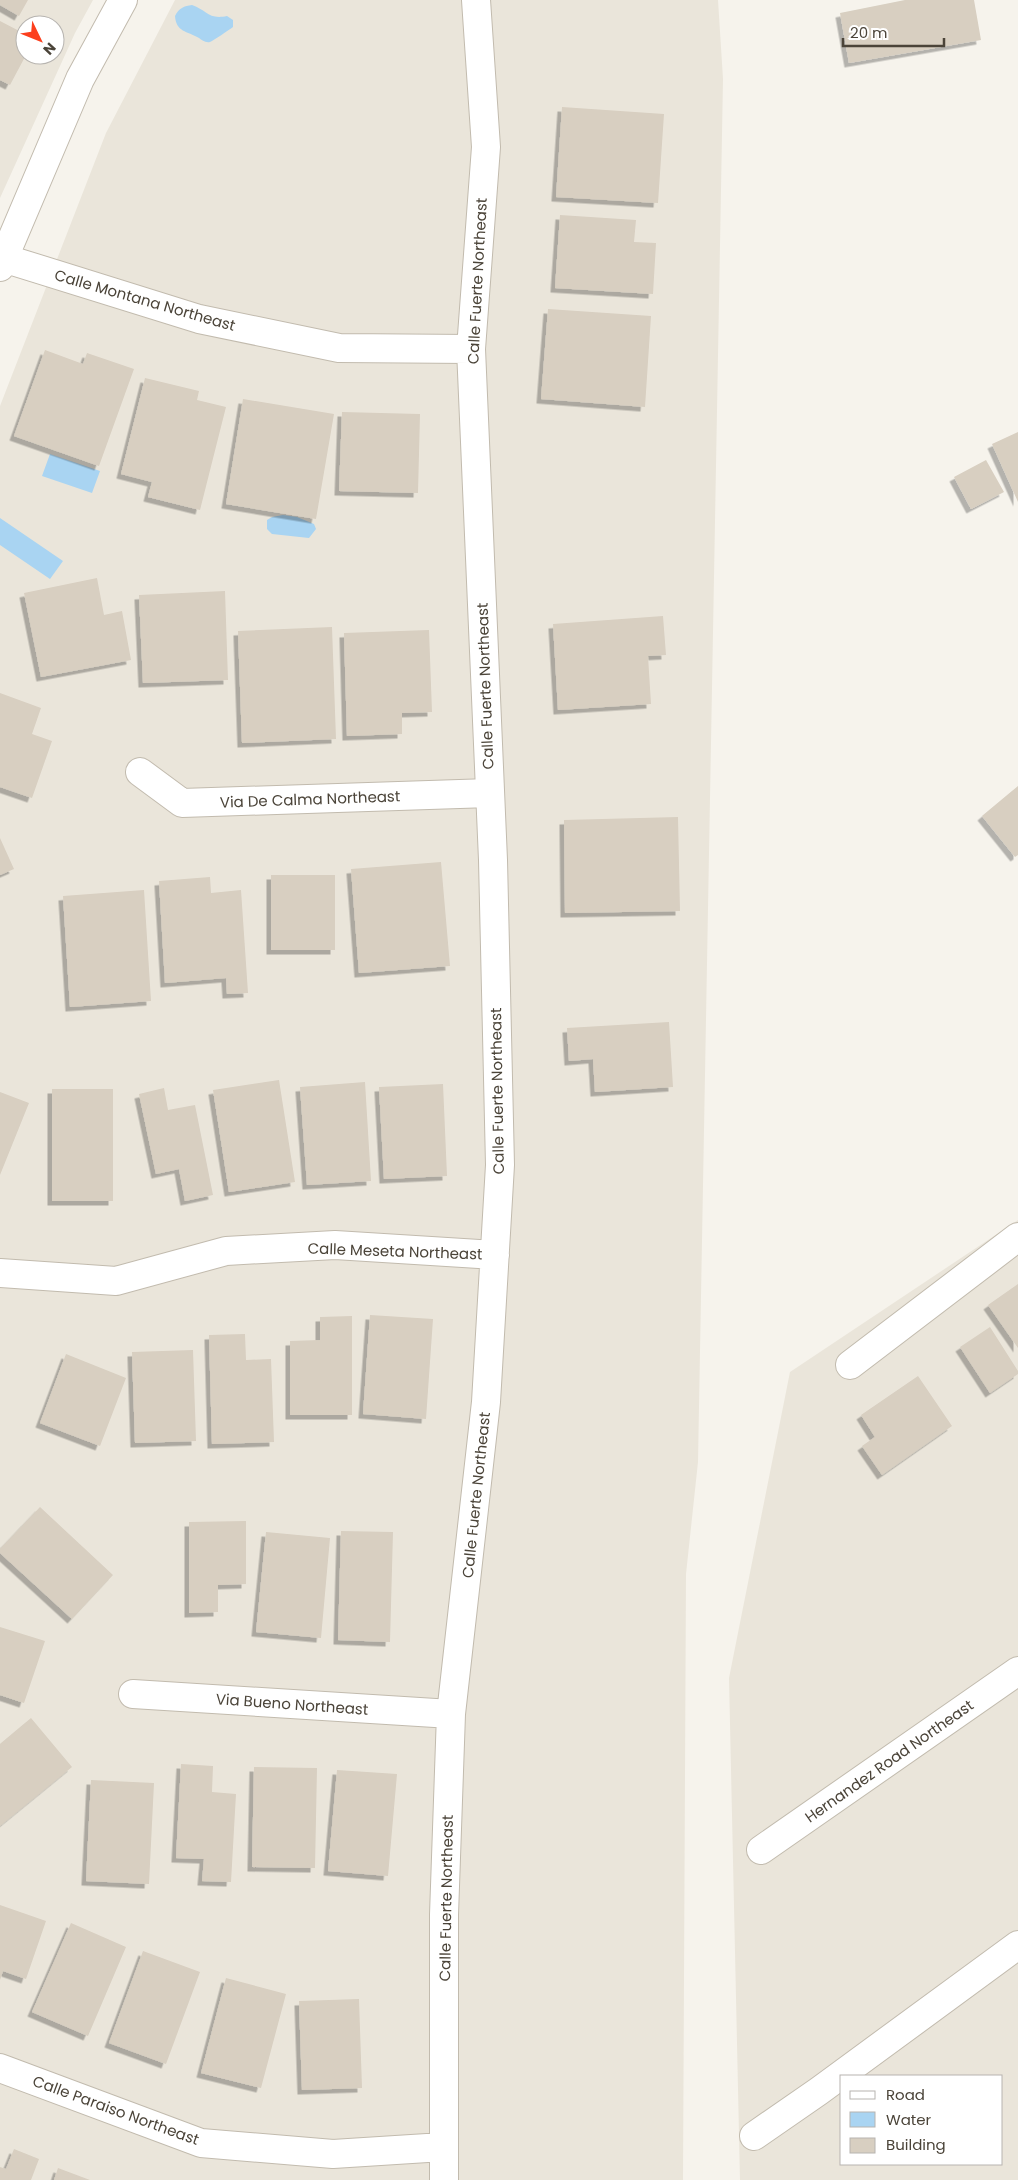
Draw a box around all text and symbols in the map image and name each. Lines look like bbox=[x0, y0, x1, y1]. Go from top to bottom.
north arrow bbox=[15, 15, 65, 65]
scale bar bbox=[843, 15, 944, 47]
text: 20 m bbox=[850, 22, 888, 43]
text: N bbox=[39, 38, 60, 60]
street label: Calle Fuerte Northeast bbox=[462, 197, 492, 365]
street label: Calle Montana Northeast bbox=[52, 264, 238, 336]
street label: Calle Fuerte Northeast bbox=[472, 602, 498, 770]
street label: Via De Calma Northeast bbox=[219, 785, 401, 813]
street label: Calle Fuerte Northeast bbox=[485, 1007, 509, 1175]
street label: Calle Meseta Northeast bbox=[307, 1237, 483, 1265]
street label: Calle Fuerte Northeast bbox=[457, 1411, 495, 1579]
street label: Via Bueno Northeast bbox=[215, 1688, 369, 1720]
street label: Hernandez Road Northeast bbox=[800, 1695, 978, 1827]
street label: Calle Fuerte Northeast bbox=[434, 1814, 458, 1982]
street label: Calle Paraiso Northeast bbox=[30, 2070, 202, 2150]
legend bbox=[840, 2075, 1003, 2165]
text: Road bbox=[886, 2084, 925, 2105]
text: Water bbox=[886, 2109, 932, 2130]
text: Building bbox=[886, 2134, 946, 2155]

